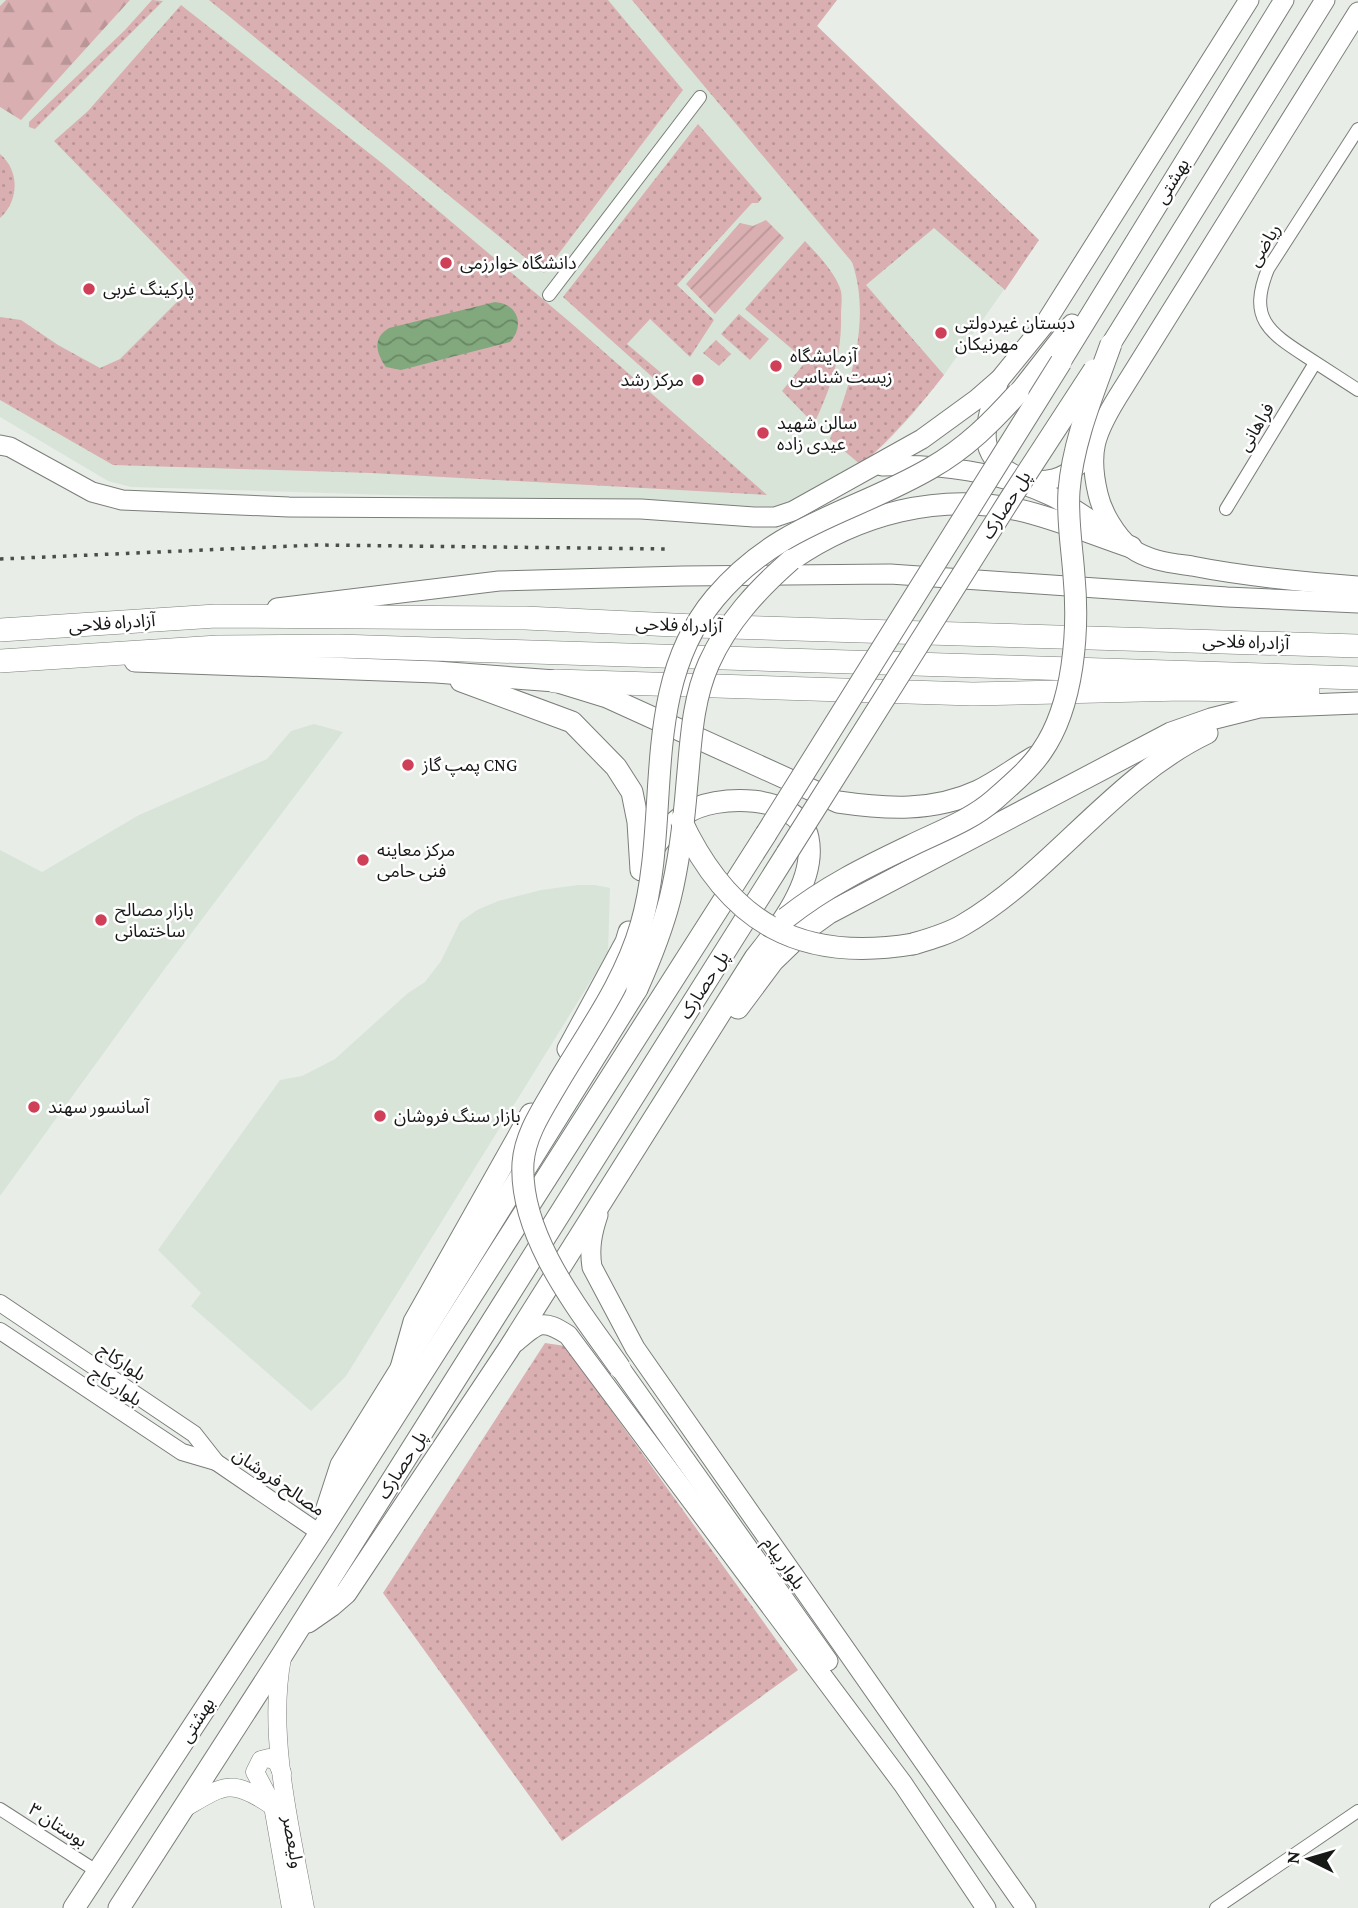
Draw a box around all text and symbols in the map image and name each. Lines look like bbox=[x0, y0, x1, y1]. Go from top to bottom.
street label: بهشتى bbox=[1151, 155, 1194, 208]
street label: ریاضی bbox=[1244, 220, 1285, 270]
place label: دانشگاه خوارزمی bbox=[460, 253, 577, 274]
marker: دانشگاه خوارزمی bbox=[438, 255, 454, 271]
place label: پارکینگ غربی bbox=[103, 279, 194, 300]
marker: پارکینگ غربی bbox=[81, 281, 97, 297]
place label: دبستان غیردولتی مهرنیکان bbox=[955, 313, 1075, 355]
marker: دبستان غیردولتی مهرنیکان bbox=[933, 325, 949, 341]
place label: آزمایشگاه زیست شناسی bbox=[790, 346, 893, 388]
marker: آزمایشگاه زیست شناسی bbox=[768, 358, 784, 374]
place label: مرکز رشد bbox=[620, 370, 684, 391]
marker: مرکز رشد bbox=[690, 372, 706, 388]
street label: فراهانی bbox=[1234, 399, 1279, 455]
place label: سالن شهید عیدی زاده bbox=[777, 413, 857, 455]
marker: سالن شهید عیدی زاده bbox=[755, 425, 771, 441]
street label: پل حصارک bbox=[977, 467, 1036, 543]
street label: آزادراه فلاحی bbox=[68, 610, 157, 637]
street label: آزادراه فلاحی bbox=[635, 613, 724, 638]
street label: آزادراه فلاحی bbox=[1202, 630, 1291, 655]
place label: پمپ گاز CNG bbox=[421, 755, 517, 777]
marker: پمپ گاز CNG bbox=[400, 757, 416, 773]
place label: مرکز معاینه فنی حامی bbox=[377, 840, 455, 882]
marker: مرکز معاینه فنی حامی bbox=[355, 852, 371, 868]
place label: بازار مصالح ساختمانی bbox=[115, 900, 194, 942]
marker: بازار مصالح ساختمانی bbox=[93, 912, 109, 928]
street label: پل حصارک bbox=[675, 947, 734, 1023]
place label: آسانسور سهند bbox=[48, 1097, 150, 1118]
marker: آسانسور سهند bbox=[26, 1099, 42, 1115]
place label: بازار سنگ فروشان bbox=[394, 1106, 521, 1127]
marker: بازار سنگ فروشان bbox=[372, 1108, 388, 1124]
street label: بلوارکاج bbox=[93, 1339, 150, 1388]
street label: بلوار کاج bbox=[85, 1362, 145, 1412]
street label: پل حصارک bbox=[373, 1427, 432, 1503]
street label: مصالح فروشان bbox=[228, 1444, 329, 1523]
street label: بلوار پیام bbox=[756, 1533, 809, 1595]
street label: بهشتی bbox=[175, 1694, 219, 1747]
street label: بوستان ۳ bbox=[25, 1799, 91, 1852]
street label: ولیعصر bbox=[277, 1813, 307, 1870]
north arrow bbox=[1274, 1824, 1344, 1894]
text: N bbox=[1282, 1850, 1304, 1865]

